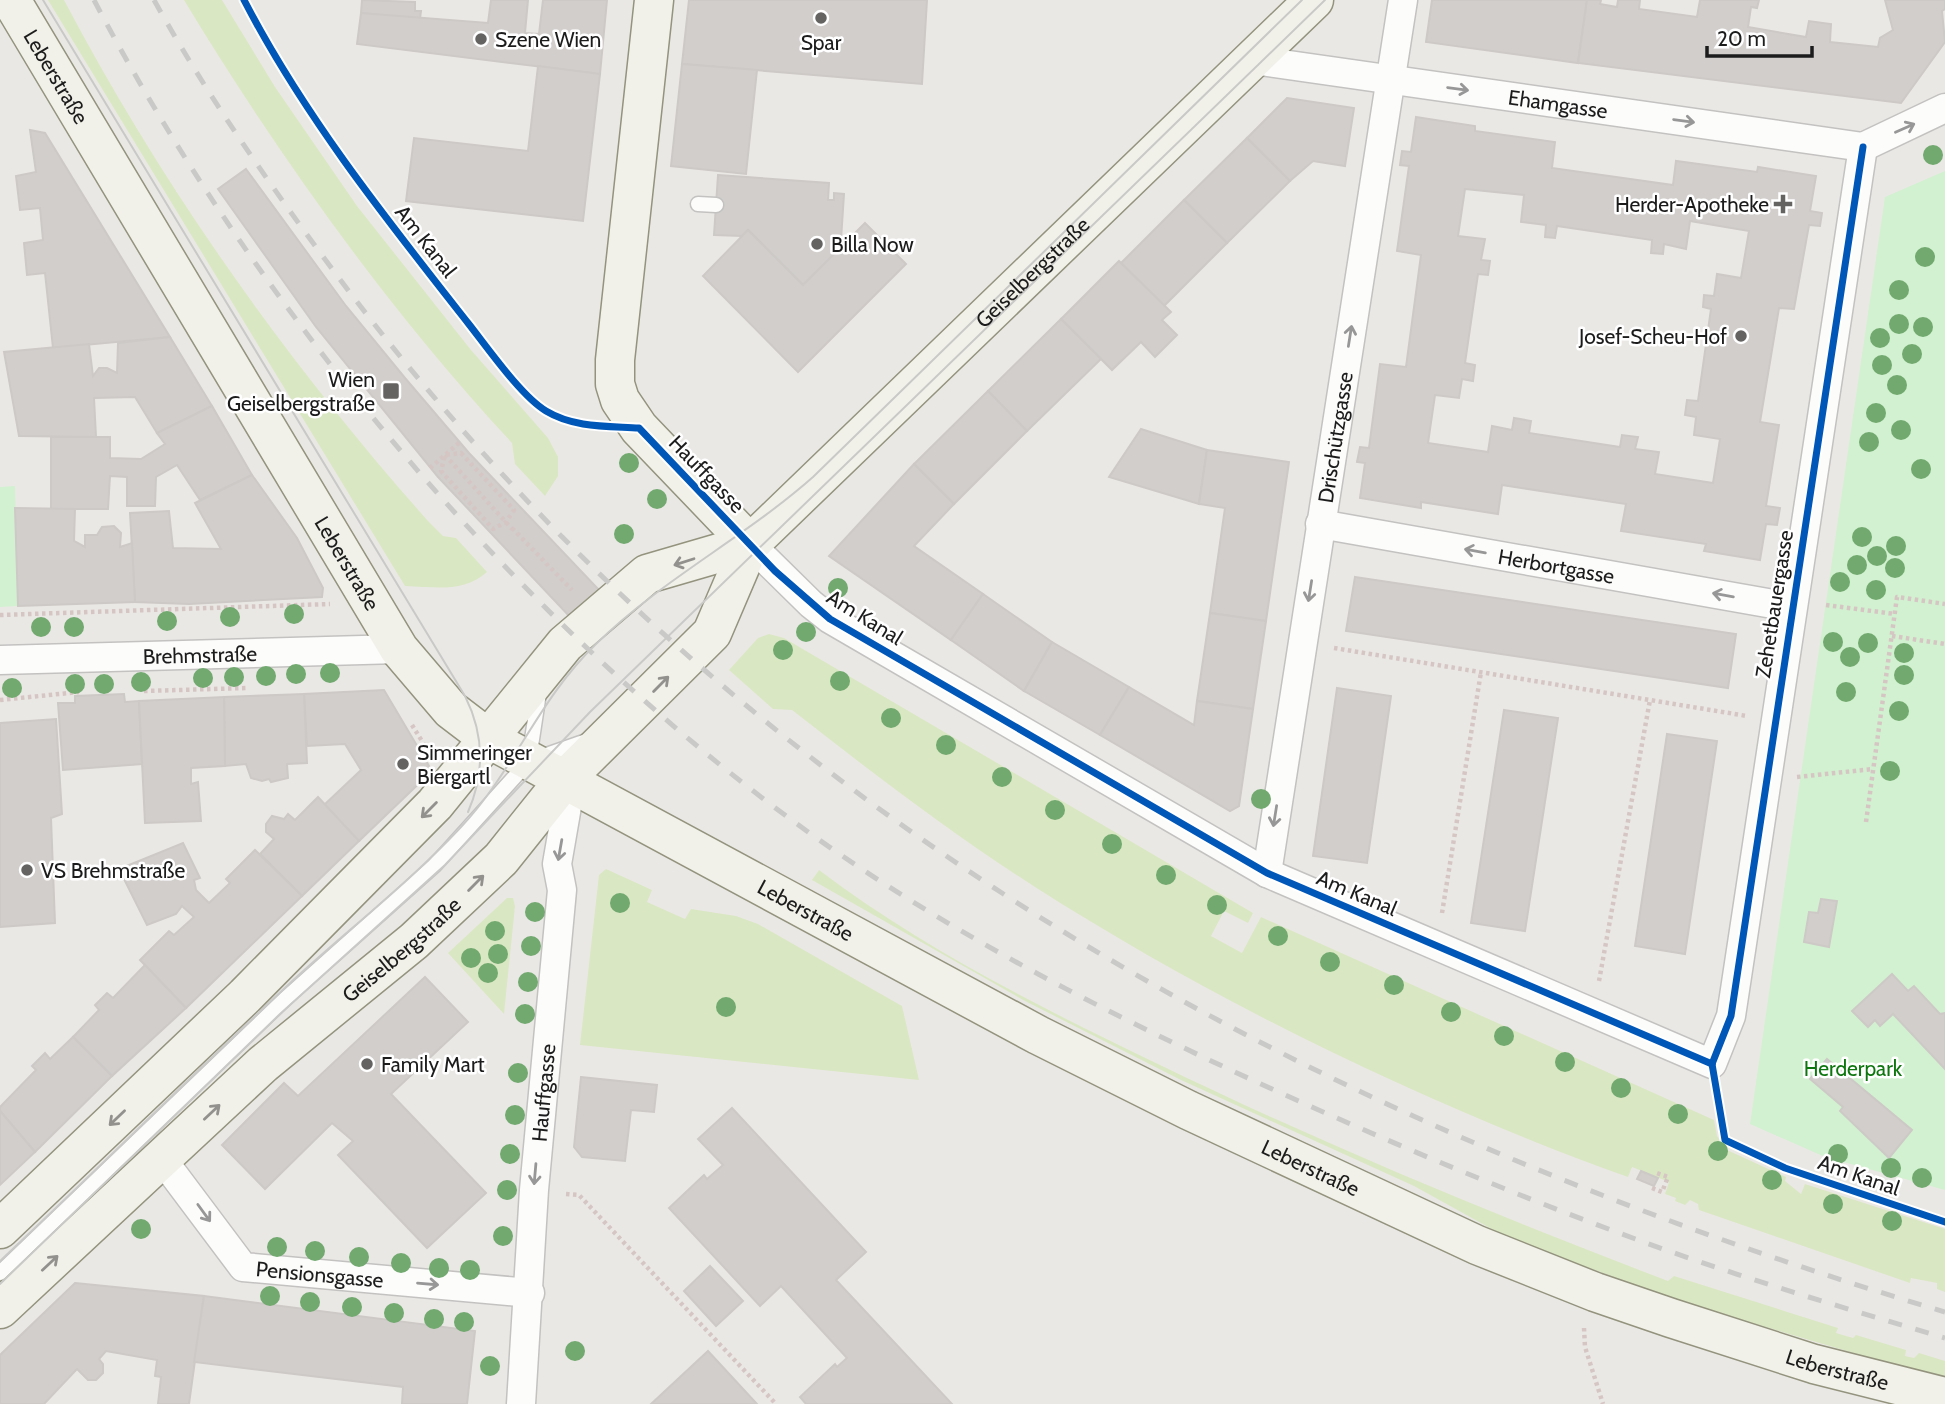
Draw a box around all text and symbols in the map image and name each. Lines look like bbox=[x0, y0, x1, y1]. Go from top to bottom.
marker: Spar bbox=[813, 10, 829, 26]
scale bar bbox=[1707, 14, 1812, 58]
street label: Leberstraße bbox=[19, 25, 95, 128]
text: 20 m bbox=[1717, 26, 1766, 51]
place label: Szene Wien bbox=[495, 27, 601, 52]
place label: Spar bbox=[801, 30, 842, 55]
marker: Szene Wien bbox=[473, 31, 489, 47]
one-way arrow bbox=[1447, 83, 1469, 96]
street label: Ehamgasse bbox=[1507, 84, 1610, 123]
one-way arrow bbox=[1672, 115, 1694, 128]
one-way arrow bbox=[1893, 121, 1915, 134]
place label: Herder-Apotheke bbox=[1615, 192, 1769, 217]
marker: Herder-Apotheke bbox=[1775, 196, 1791, 212]
street label: Am Kanal bbox=[390, 200, 462, 282]
street label: Geiselbergstraße bbox=[970, 211, 1094, 332]
place label: Billa Now bbox=[831, 232, 914, 257]
marker: Billa Now bbox=[809, 236, 825, 252]
place label: Josef-Scheu-Hof bbox=[1578, 324, 1727, 349]
one-way arrow bbox=[1344, 325, 1357, 348]
marker: Josef-Scheu-Hof bbox=[1733, 328, 1749, 344]
place label: Wien Geiselbergstraße bbox=[227, 367, 375, 416]
street label: Drischützgasse bbox=[1312, 370, 1357, 505]
marker: Wien Geiselbergstraße bbox=[381, 381, 401, 401]
street label: Hauffgasse bbox=[664, 430, 750, 518]
street label: Leberstraße bbox=[310, 511, 385, 615]
street label: Zehetbauergasse bbox=[1750, 528, 1798, 680]
street label: Herbortgasse bbox=[1496, 543, 1617, 588]
one-way arrow bbox=[1464, 544, 1487, 557]
one-way arrow bbox=[673, 557, 695, 569]
one-way arrow bbox=[1303, 580, 1316, 602]
street label: Am Kanal bbox=[822, 584, 908, 650]
one-way arrow bbox=[1712, 588, 1735, 601]
street label: Brehmstraße bbox=[142, 640, 258, 669]
one-way arrow bbox=[652, 675, 669, 692]
place label: Simmeringer Biergartl bbox=[417, 740, 532, 789]
marker: Simmeringer Biergartl bbox=[395, 756, 411, 772]
one-way arrow bbox=[420, 801, 437, 818]
one-way arrow bbox=[1269, 804, 1282, 827]
one-way arrow bbox=[553, 838, 566, 861]
place label: VS Brehmstraße bbox=[41, 858, 185, 883]
marker: VS Brehmstraße bbox=[19, 862, 35, 878]
street label: Am Kanal bbox=[1313, 865, 1401, 921]
street label: Leberstraße bbox=[754, 874, 858, 946]
one-way arrow bbox=[468, 875, 485, 892]
street label: Geiselbergstraße bbox=[337, 891, 466, 1007]
street label: Hauffgasse bbox=[526, 1042, 560, 1143]
place label: Family Mart bbox=[381, 1052, 485, 1077]
marker: Family Mart bbox=[359, 1056, 375, 1072]
park label: Herderpark bbox=[1804, 1056, 1903, 1081]
one-way arrow bbox=[203, 1104, 220, 1121]
one-way arrow bbox=[109, 1109, 126, 1126]
street label: Leberstraße bbox=[1258, 1134, 1364, 1201]
street label: Am Kanal bbox=[1815, 1149, 1903, 1201]
one-way arrow bbox=[529, 1162, 542, 1185]
one-way arrow bbox=[197, 1203, 211, 1222]
one-way arrow bbox=[41, 1254, 58, 1271]
street label: Pensionsgasse bbox=[255, 1256, 385, 1292]
one-way arrow bbox=[416, 1277, 439, 1290]
street label: Leberstraße bbox=[1783, 1343, 1892, 1395]

